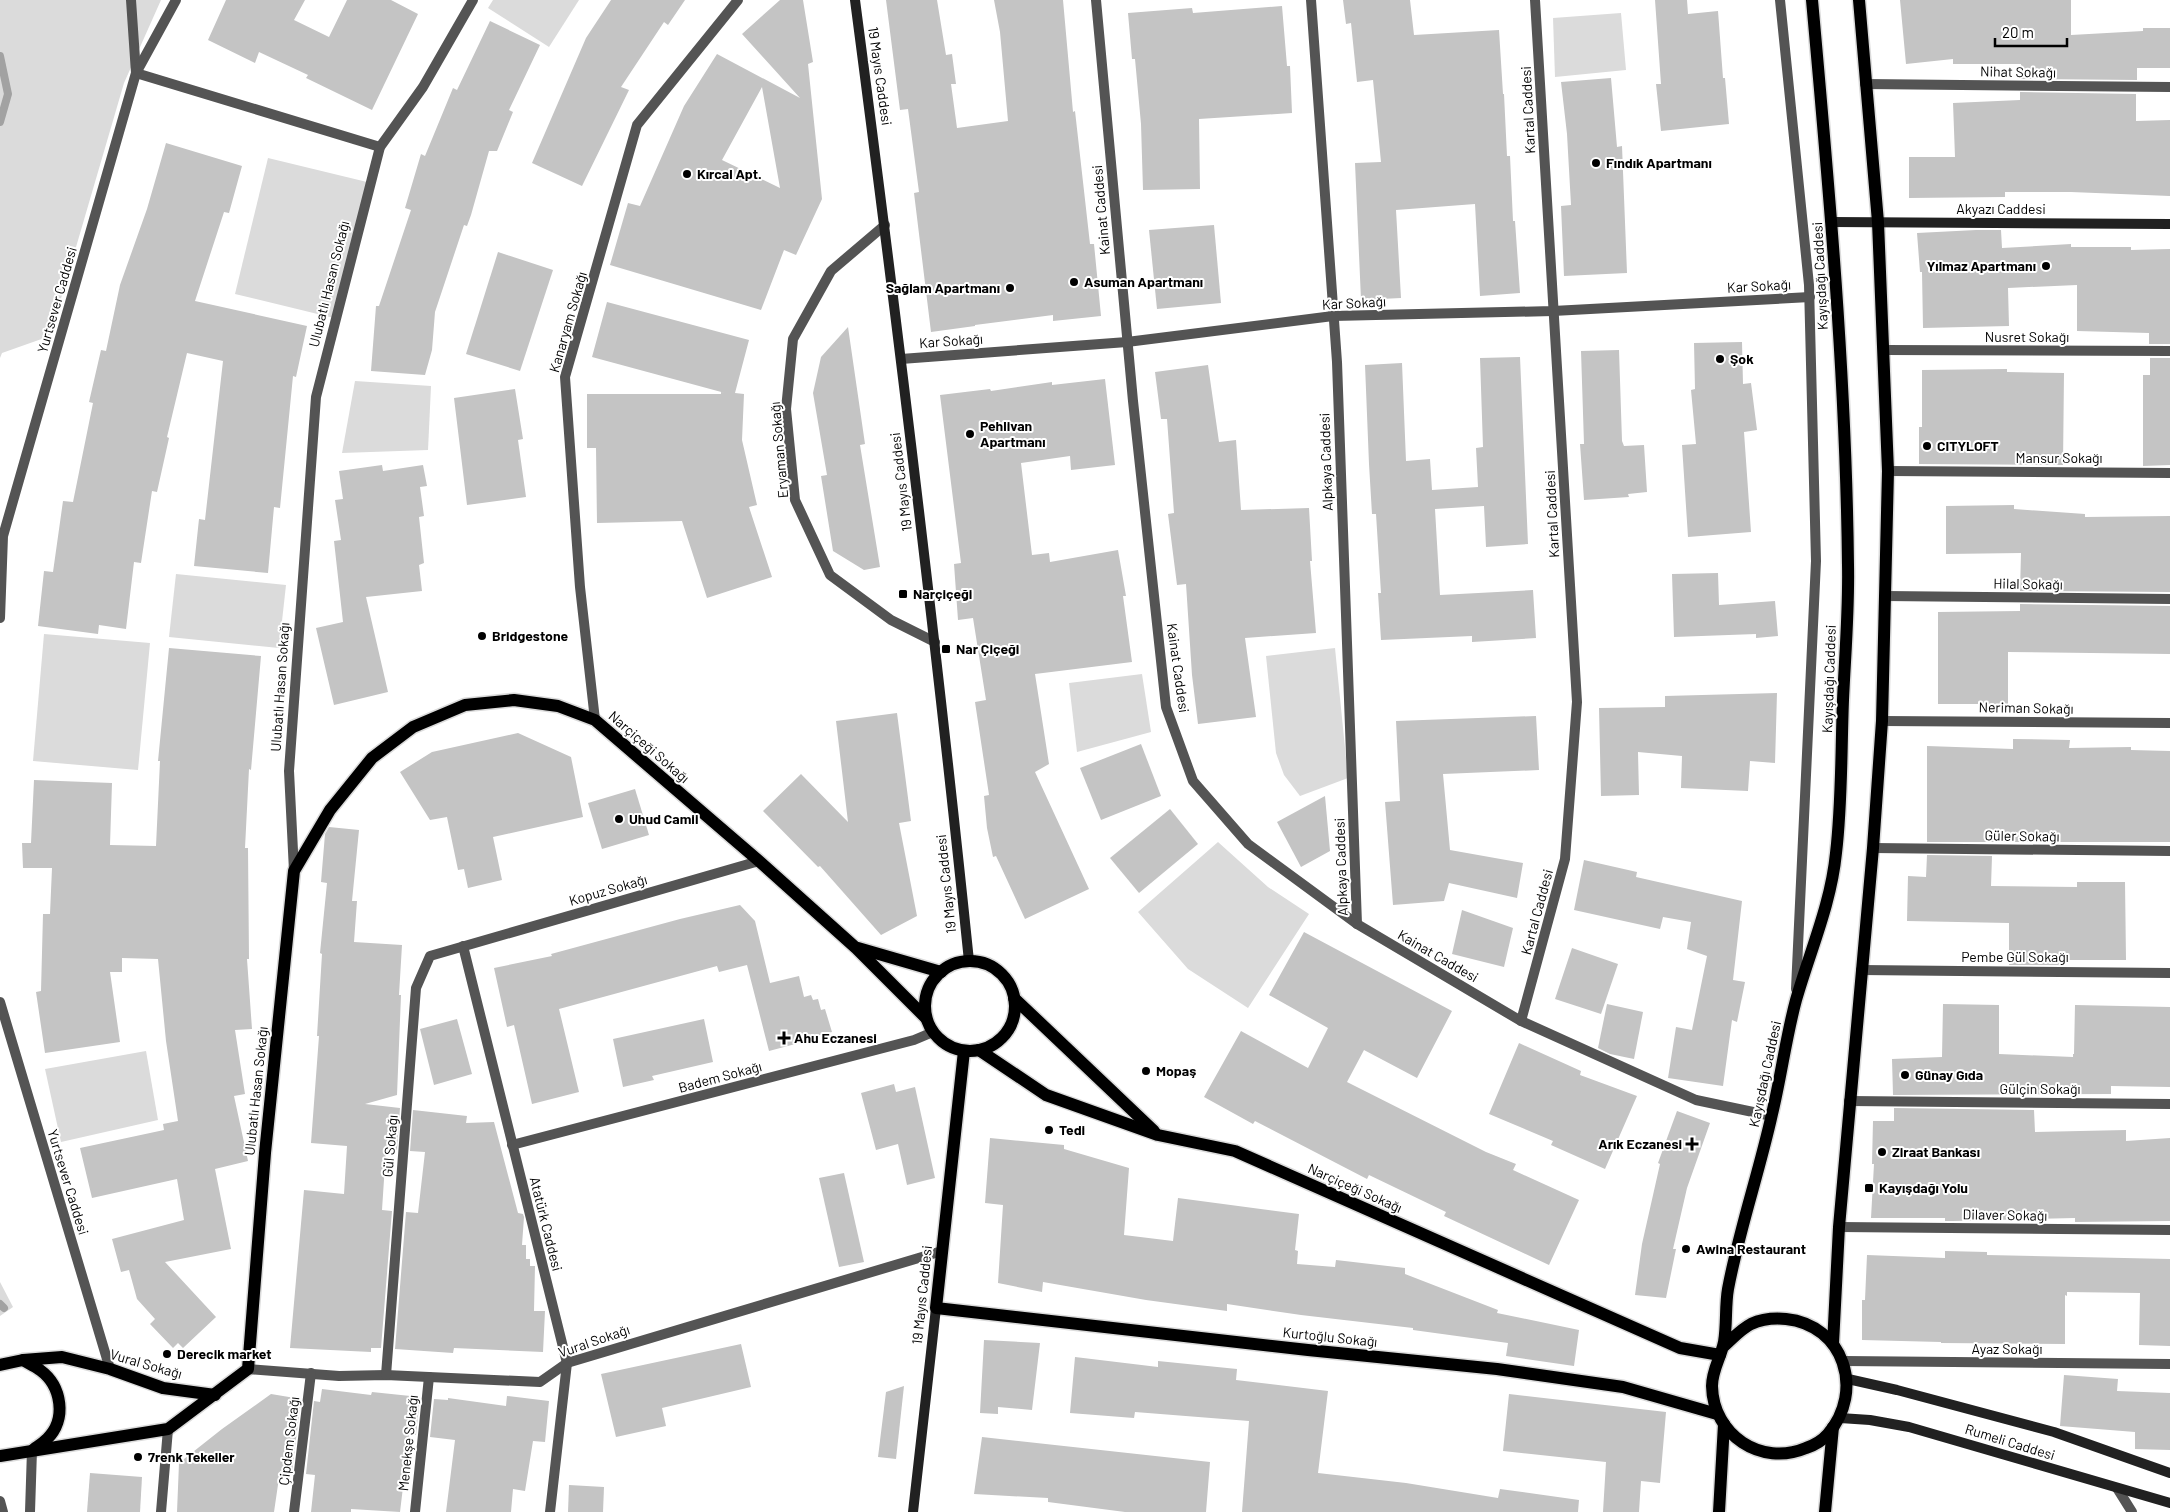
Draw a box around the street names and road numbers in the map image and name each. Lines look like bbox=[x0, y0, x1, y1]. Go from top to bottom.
street label: 19 Mayıs Caddesi bbox=[865, 25, 896, 126]
street label: Nihat Sokağı bbox=[1980, 62, 2056, 81]
street label: Kartal Caddesi bbox=[1517, 66, 1538, 154]
street label: Kainat Caddesi bbox=[1088, 164, 1113, 256]
street label: Akyazı Caddesi bbox=[1956, 200, 2046, 217]
street label: Ulubatlı Hasan Sokağı bbox=[305, 219, 352, 349]
street label: Kayışdağı Caddesi bbox=[1808, 221, 1831, 331]
street label: Yurtsever Caddesi bbox=[33, 245, 80, 355]
street label: Kanaryam Sokağı bbox=[545, 270, 590, 374]
street label: Kar Sokağı bbox=[1727, 275, 1791, 296]
street label: Kar Sokağı bbox=[1322, 292, 1386, 313]
street label: Nusret Sokağı bbox=[1985, 328, 2069, 345]
street label: Kar Sokağı bbox=[918, 330, 983, 351]
street label: Eryaman Sokağı bbox=[766, 401, 791, 499]
street label: Alpkaya Caddesi bbox=[1315, 413, 1336, 511]
street label: 19 Mayıs Caddesi bbox=[886, 432, 915, 532]
street label: Mansur Sokağı bbox=[2015, 449, 2103, 466]
street label: Kartal Caddesi bbox=[1541, 470, 1562, 558]
street label: Hilal Sokağı bbox=[1993, 574, 2063, 593]
street label: Ulubatlı Hasan Sokağı bbox=[267, 622, 292, 752]
street label: Kainat Caddesi bbox=[1164, 622, 1193, 714]
street label: Kayışdağı Caddesi bbox=[1818, 625, 1839, 733]
street label: Neriman Sokağı bbox=[1978, 698, 2074, 717]
street label: Narçiçeği Sokağı bbox=[605, 707, 693, 786]
street label: Alpkaya Caddesi bbox=[1330, 818, 1351, 916]
street label: Güler Sokağı bbox=[1984, 826, 2060, 845]
street label: 19 Mayıs Caddesi bbox=[932, 834, 959, 934]
street label: Kartal Caddesi bbox=[1517, 867, 1556, 956]
street label: Kopuz Sokağı bbox=[567, 870, 649, 909]
street label: Kainat Caddesi bbox=[1395, 926, 1482, 986]
street label: Pembe Gül Sokağı bbox=[1961, 948, 2069, 965]
street label: Kayışdağı Caddesi bbox=[1745, 1019, 1784, 1129]
street label: Ulubatlı Hasan Sokağı bbox=[240, 1026, 271, 1156]
street label: Badem Sokağı bbox=[676, 1057, 763, 1096]
street label: Gülçin Sokağı bbox=[2000, 1080, 2080, 1097]
street label: Gül Sokağı bbox=[378, 1114, 401, 1178]
street label: Yurtsever Caddesi bbox=[44, 1127, 93, 1237]
street label: Narçiçeği Sokağı bbox=[1305, 1159, 1405, 1216]
street label: Atatürk Caddesi bbox=[527, 1175, 566, 1273]
street label: Dilaver Sokağı bbox=[1963, 1205, 2047, 1224]
street label: 19 Mayıs Caddesi bbox=[908, 1245, 935, 1345]
street label: Vural Sokağı bbox=[556, 1320, 632, 1361]
street label: Kurtoğlu Sokağı bbox=[1282, 1323, 1378, 1350]
street label: Ayaz Sokağı bbox=[1972, 1340, 2042, 1357]
street label: Vural Sokağı bbox=[108, 1345, 184, 1382]
street label: Menekşe Sokağı bbox=[394, 1394, 421, 1492]
street label: Çipdem Sokağı bbox=[275, 1395, 302, 1486]
street label: Rumeli Caddesi bbox=[1963, 1420, 2057, 1463]

